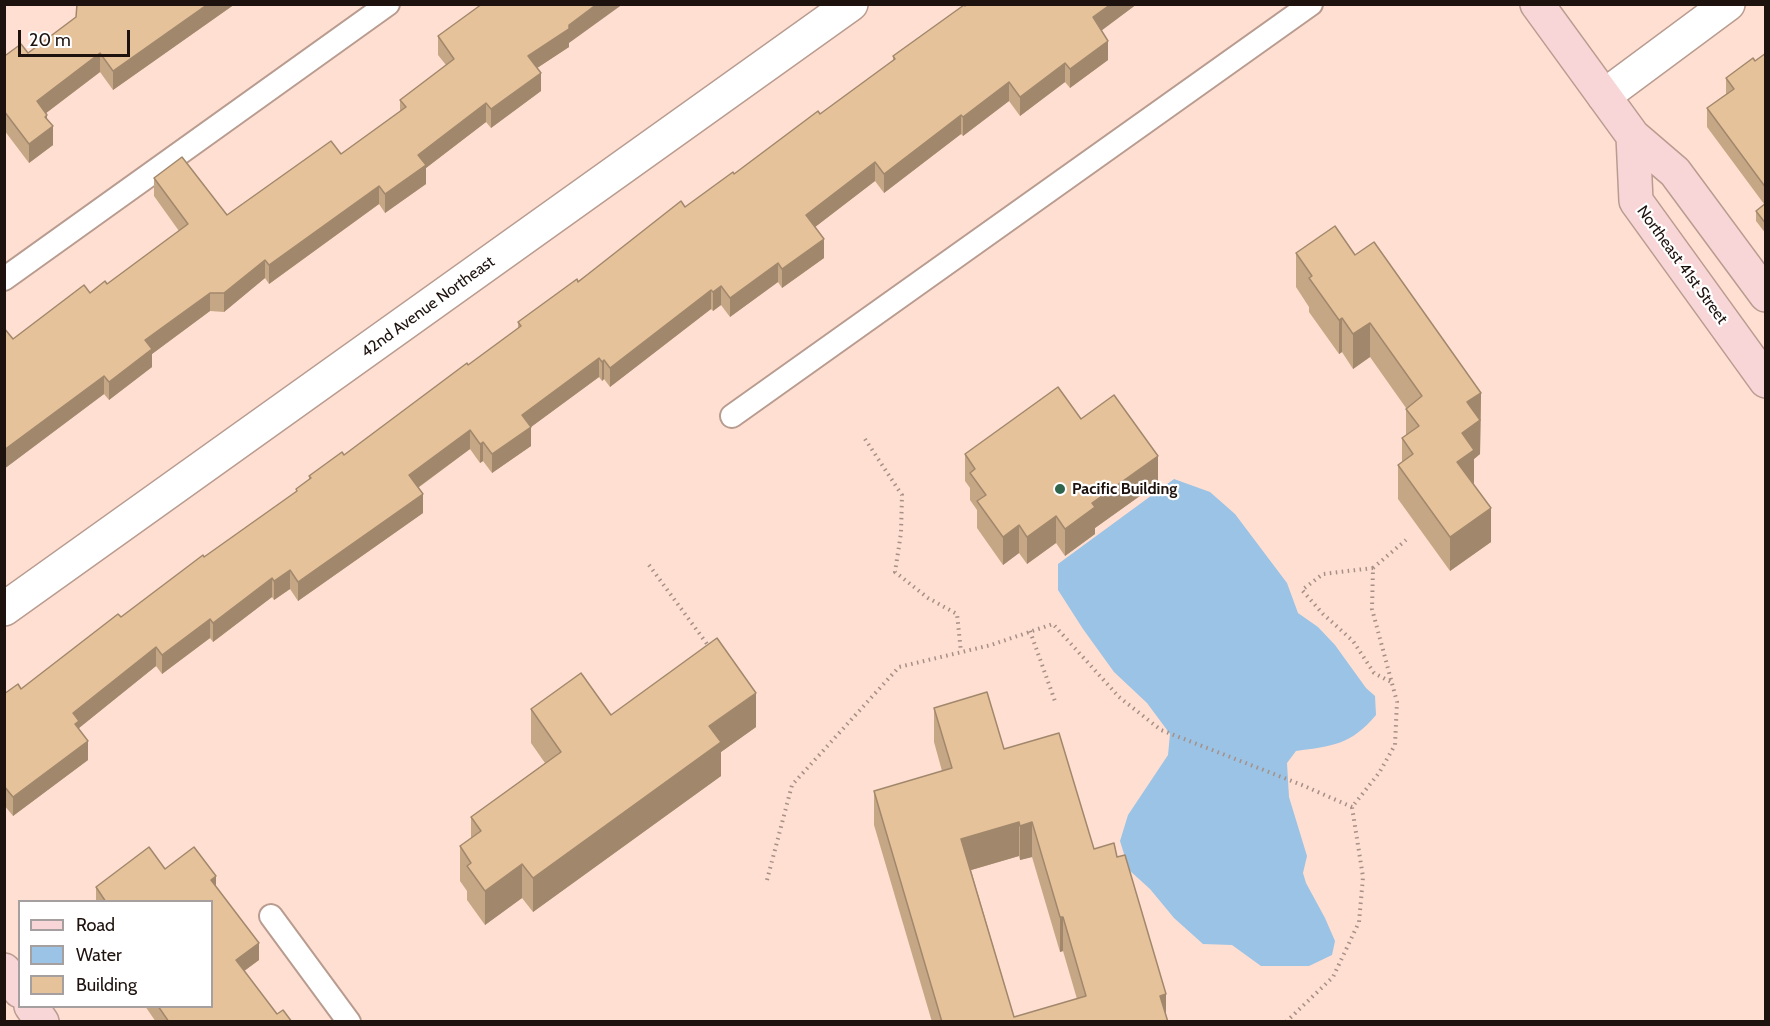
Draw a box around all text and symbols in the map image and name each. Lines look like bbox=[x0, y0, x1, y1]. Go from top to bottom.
scale bar bbox=[21, 18, 134, 56]
text: 20 m bbox=[29, 29, 71, 51]
street label: Northeast 41st Street bbox=[1633, 202, 1731, 328]
street label: 42nd Avenue Northeast bbox=[358, 252, 498, 362]
place label: Pacific Building bbox=[1072, 479, 1177, 499]
marker: Pacific Building bbox=[1053, 482, 1067, 496]
legend bbox=[18, 900, 213, 1008]
text: Road bbox=[76, 914, 115, 936]
text: Water bbox=[76, 944, 122, 966]
text: Building bbox=[76, 974, 137, 996]

